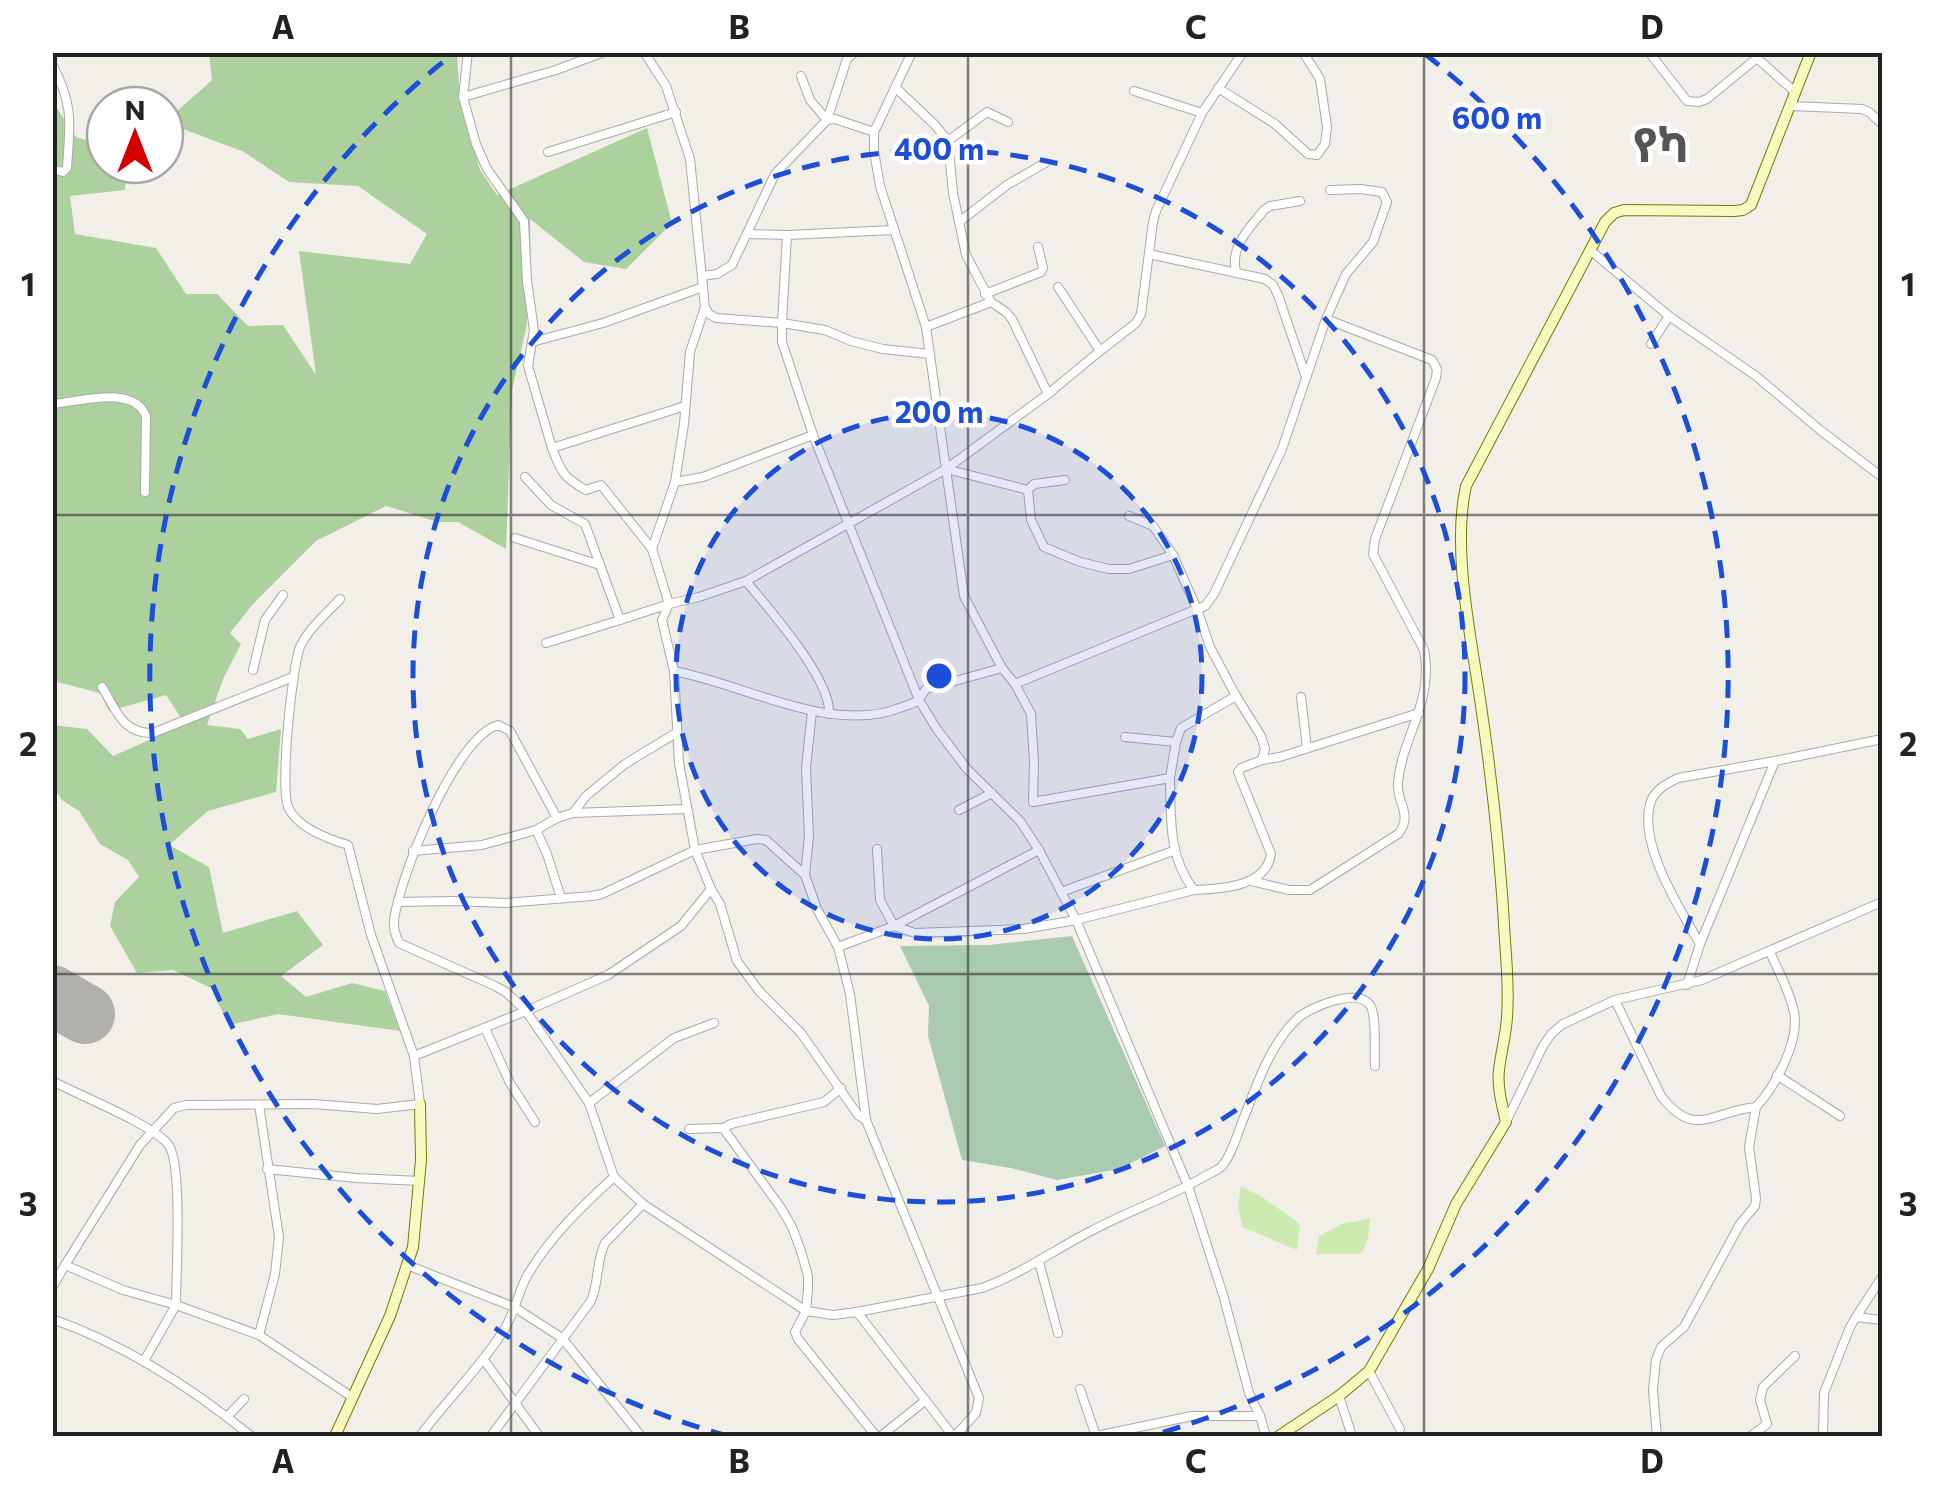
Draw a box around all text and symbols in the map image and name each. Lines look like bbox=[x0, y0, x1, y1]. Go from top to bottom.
text: A bbox=[272, 6, 295, 46]
text: B bbox=[728, 6, 750, 46]
text: C bbox=[1185, 6, 1207, 46]
text: D bbox=[1640, 6, 1664, 46]
north arrow bbox=[85, 85, 185, 185]
text: N bbox=[125, 92, 146, 126]
text: 600 m bbox=[1452, 98, 1542, 135]
district label: የካ bbox=[1633, 113, 1689, 172]
text: 400 m bbox=[894, 129, 984, 166]
text: 1 bbox=[21, 263, 35, 303]
text: 1 bbox=[1901, 263, 1915, 303]
text: 200 m bbox=[895, 392, 983, 429]
centre of rings bbox=[921, 658, 957, 694]
text: 2 bbox=[19, 723, 37, 763]
text: 2 bbox=[1899, 723, 1917, 763]
text: 3 bbox=[19, 1183, 37, 1223]
text: 3 bbox=[1899, 1183, 1917, 1223]
text: A bbox=[272, 1440, 295, 1480]
text: B bbox=[728, 1440, 750, 1480]
text: C bbox=[1185, 1440, 1207, 1480]
text: D bbox=[1640, 1440, 1664, 1480]

